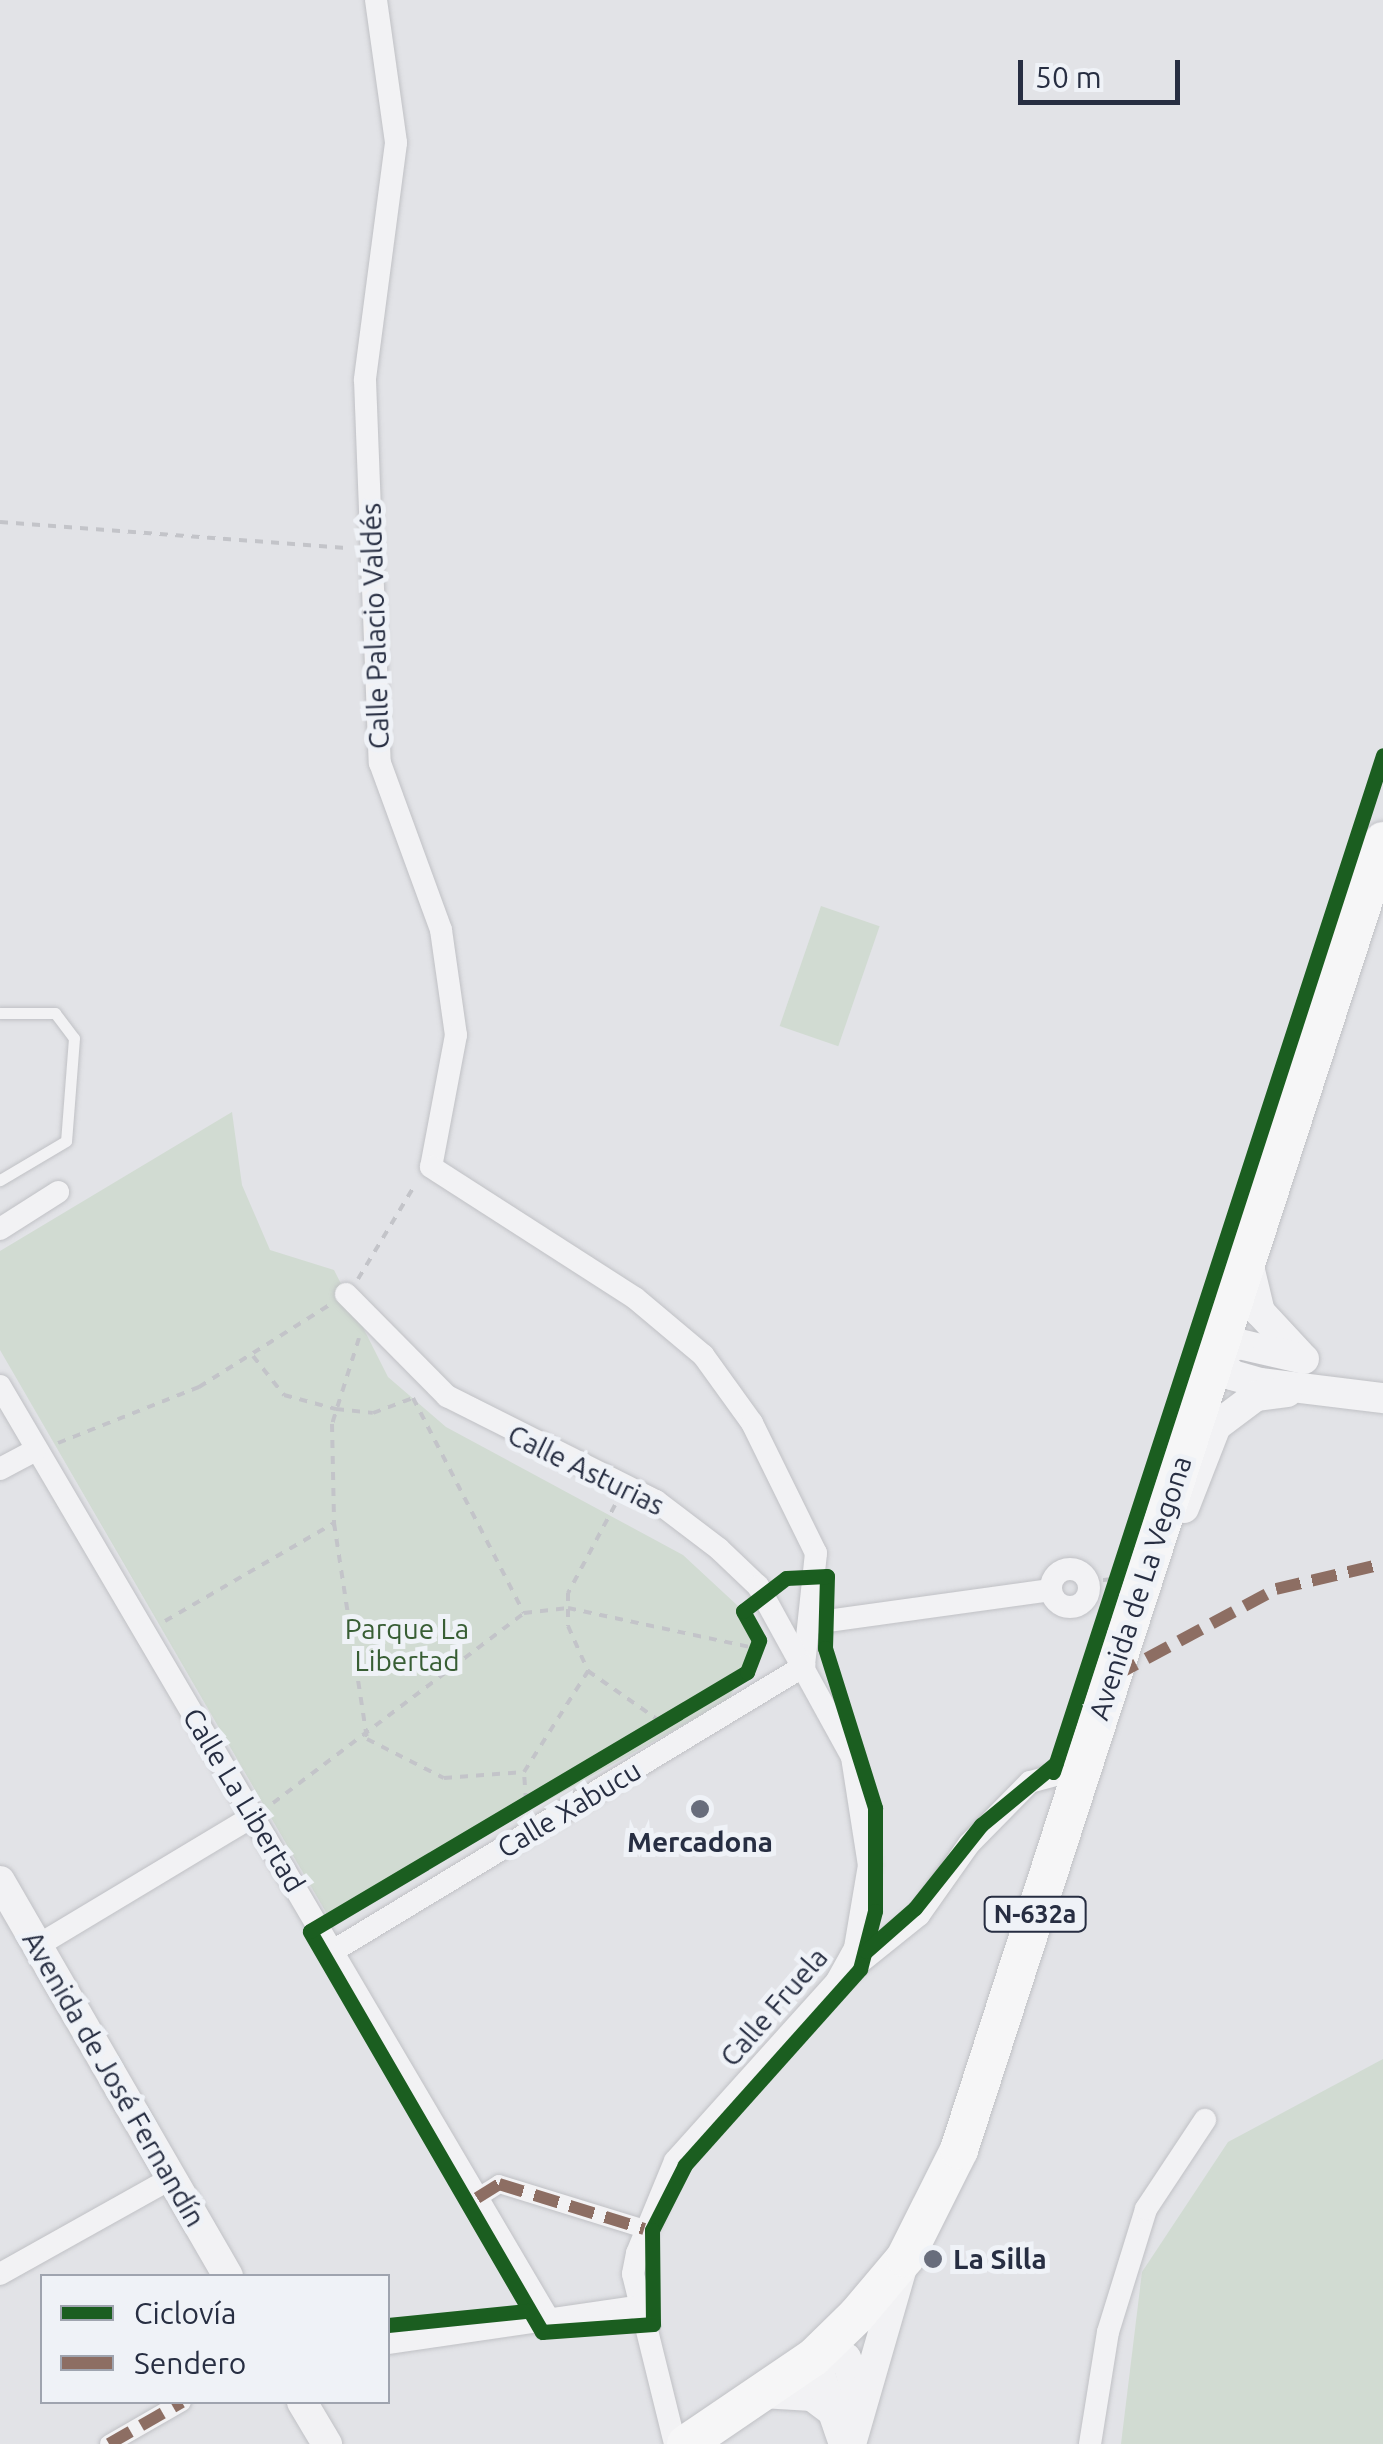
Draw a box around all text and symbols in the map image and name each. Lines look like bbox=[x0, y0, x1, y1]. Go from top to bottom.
scale bar bbox=[1023, 40, 1186, 102]
text: 50 m bbox=[1035, 60, 1102, 94]
street label: Calle Palacio Valdés bbox=[354, 502, 396, 750]
street label: Calle Asturias bbox=[502, 1418, 670, 1522]
street label: Avenida de La Vegona bbox=[1081, 1452, 1199, 1724]
park label: Parque La Libertad bbox=[345, 1612, 469, 1678]
street label: Calle La Libertad bbox=[176, 1702, 312, 1898]
street label: Calle Xabucu bbox=[491, 1753, 647, 1865]
marker: Mercadona bbox=[689, 1798, 711, 1820]
place label: Mercadona bbox=[627, 1825, 773, 1859]
road number: N-632a bbox=[982, 1894, 1088, 1934]
street label: Avenida de José Fernandín bbox=[16, 1925, 212, 2233]
street label: Calle Fruela bbox=[713, 1941, 835, 2073]
place label: La Silla bbox=[953, 2242, 1047, 2276]
marker: La Silla bbox=[922, 2248, 944, 2270]
legend bbox=[40, 2274, 390, 2404]
text: Ciclovía bbox=[134, 2296, 236, 2330]
text: Sendero bbox=[134, 2346, 246, 2380]

